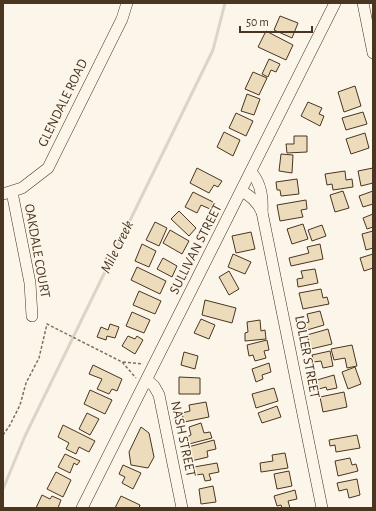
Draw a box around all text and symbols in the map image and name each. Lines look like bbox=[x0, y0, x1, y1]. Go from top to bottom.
scale bar bbox=[240, 8, 312, 34]
text: 50 m bbox=[246, 16, 269, 28]
street label: GLENDALE ROAD bbox=[36, 57, 90, 149]
street label: SULLIVAN STREET bbox=[167, 201, 225, 296]
street label: OAKDALE COURT bbox=[22, 203, 52, 299]
water label: Mile Creek bbox=[98, 218, 136, 276]
street label: LOLLER STREET bbox=[292, 314, 322, 400]
street label: NASH STREET bbox=[168, 400, 198, 478]

